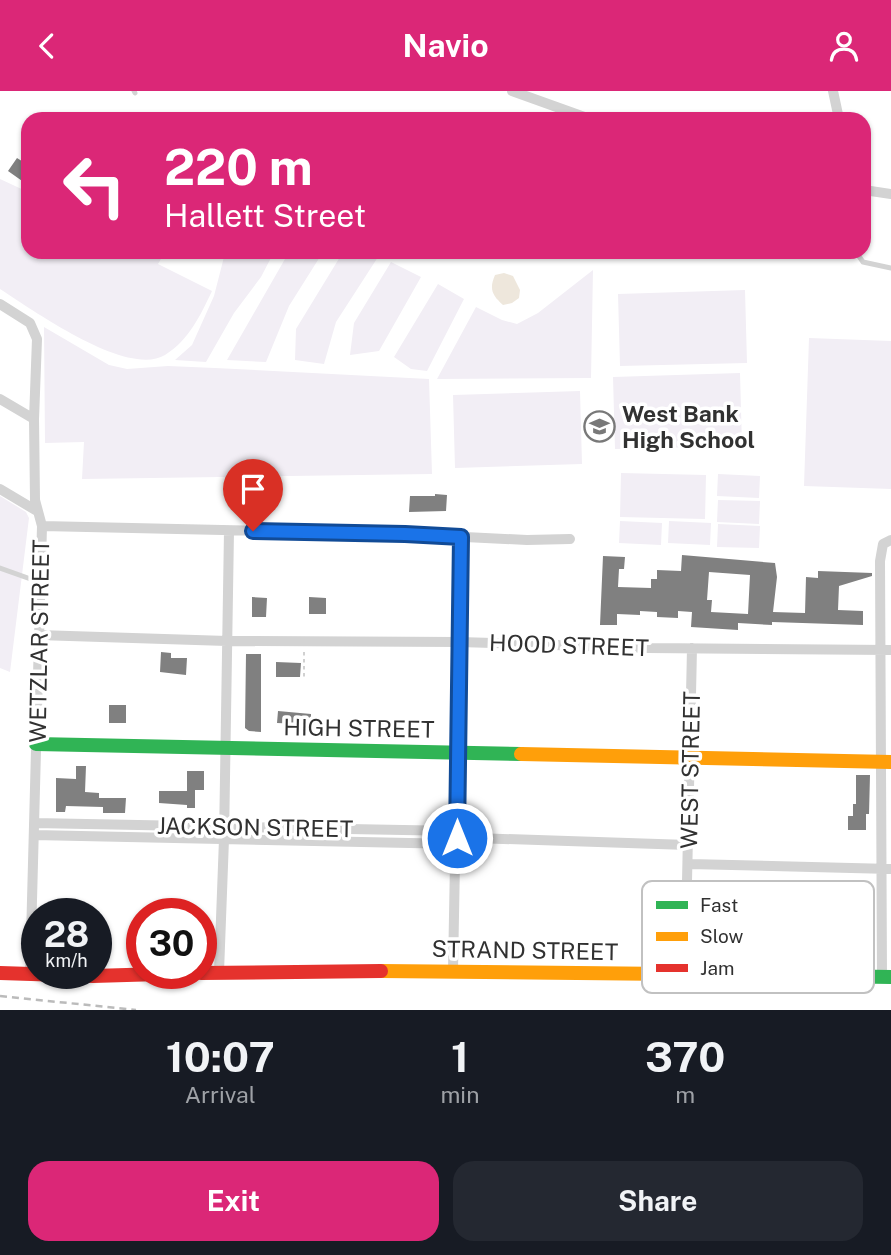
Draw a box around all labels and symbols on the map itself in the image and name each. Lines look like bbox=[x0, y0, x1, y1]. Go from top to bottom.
place label: West Bank High School bbox=[622, 400, 755, 453]
school or university icon: West Bank High School bbox=[582, 409, 616, 443]
pin bbox=[223, 459, 283, 531]
street label: WETZLAR STREET bbox=[24, 539, 54, 743]
street label: HOOD STREET bbox=[489, 629, 650, 661]
street label: WEST STREET bbox=[675, 691, 705, 849]
street label: HIGH STREET bbox=[283, 713, 435, 743]
position arrow bbox=[420, 801, 494, 875]
street label: JACKSON STREET bbox=[157, 812, 354, 842]
legend bbox=[642, 881, 874, 993]
text: Fast bbox=[700, 894, 738, 916]
speed limit sign: 30 bbox=[126, 898, 217, 989]
text: Slow bbox=[700, 925, 744, 947]
street label: STRAND STREET bbox=[432, 935, 619, 965]
text: Jam bbox=[700, 957, 734, 979]

